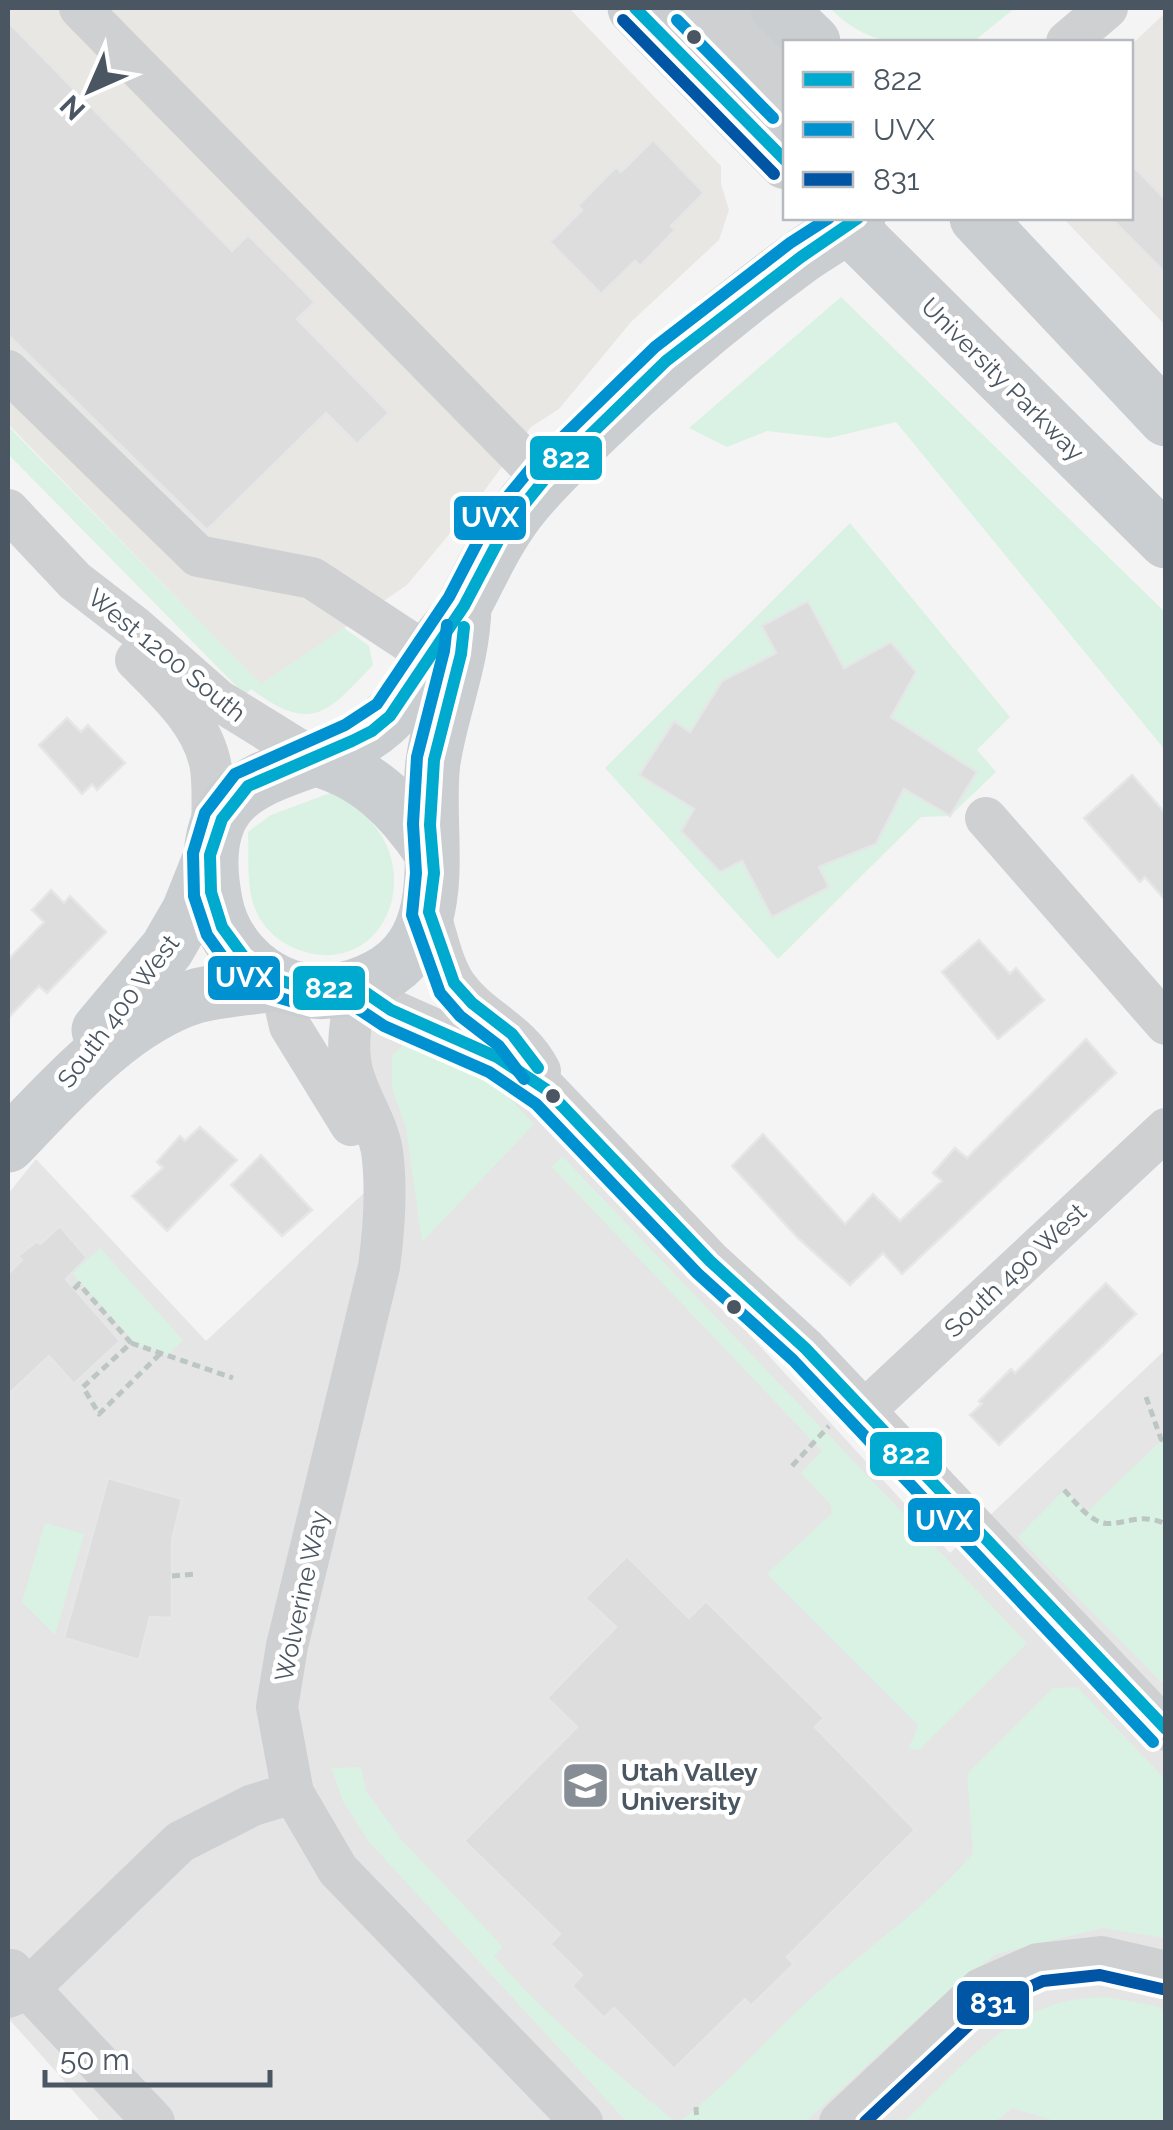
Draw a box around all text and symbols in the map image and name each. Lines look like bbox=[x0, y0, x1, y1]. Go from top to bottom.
unlabelled marker bbox=[684, 27, 704, 47]
north arrow bbox=[40, 40, 140, 140]
legend bbox=[783, 40, 1133, 220]
text: 822 bbox=[873, 62, 922, 97]
text: N bbox=[53, 88, 92, 127]
text: UVX bbox=[873, 112, 935, 147]
text: 831 bbox=[873, 162, 920, 197]
street label: University Parkway bbox=[915, 291, 1091, 467]
line badge: 822 bbox=[528, 434, 604, 482]
text: 822 bbox=[542, 442, 590, 475]
line badge: UVX bbox=[452, 494, 528, 542]
text: UVX bbox=[461, 501, 520, 534]
street label: West 1200 South bbox=[82, 582, 252, 728]
street label: South 400 West bbox=[51, 928, 186, 1093]
line badge: UVX bbox=[206, 954, 282, 1002]
text: UVX bbox=[215, 961, 274, 994]
line badge: 822 bbox=[291, 964, 367, 1012]
text: 822 bbox=[305, 972, 353, 1005]
unlabelled marker bbox=[543, 1086, 563, 1106]
street label: South 490 West bbox=[938, 1196, 1093, 1343]
unlabelled marker bbox=[724, 1297, 744, 1317]
line badge: 822 bbox=[868, 1430, 944, 1478]
text: 822 bbox=[882, 1438, 930, 1471]
line badge: UVX bbox=[906, 1496, 982, 1544]
text: UVX bbox=[915, 1504, 974, 1537]
street label: Wolverine Way bbox=[268, 1507, 334, 1684]
place label: Utah Valley University bbox=[621, 1757, 758, 1816]
school or university icon: Utah Valley University bbox=[560, 1760, 612, 1812]
line badge: 831 bbox=[955, 1979, 1031, 2027]
text: 831 bbox=[970, 1987, 1016, 2020]
scale bar bbox=[45, 2025, 270, 2087]
text: 50 m bbox=[60, 2042, 130, 2077]

